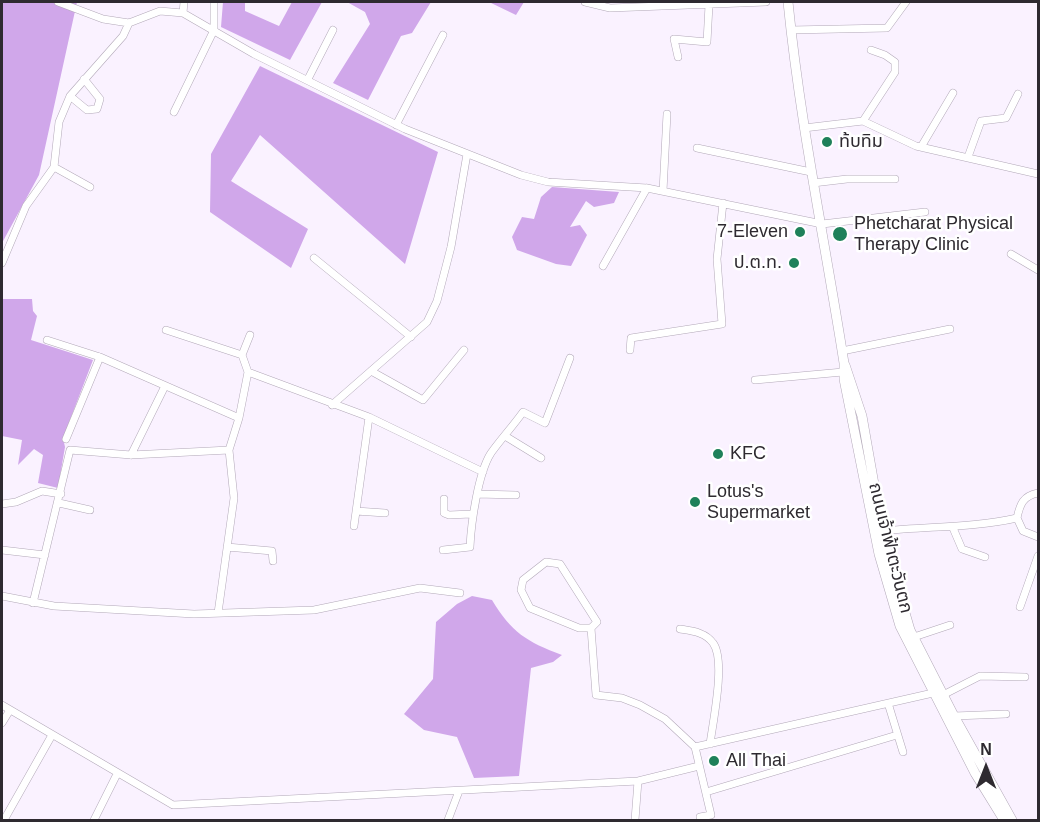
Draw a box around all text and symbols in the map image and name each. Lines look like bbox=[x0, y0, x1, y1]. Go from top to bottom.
place label: ท้บทิม bbox=[839, 131, 883, 153]
marker: ท้บทิม bbox=[820, 135, 834, 149]
place label: Phetcharat Physical Therapy Clinic bbox=[854, 213, 1013, 256]
place label: 7-Eleven bbox=[717, 221, 788, 243]
marker: 7-Eleven bbox=[793, 225, 807, 239]
marker: Phetcharat Physical Therapy Clinic bbox=[831, 225, 849, 243]
place label: ป.ต.ท. bbox=[734, 252, 782, 274]
marker: ป.ต.ท. bbox=[787, 256, 801, 270]
place label: KFC bbox=[730, 443, 766, 465]
marker: KFC bbox=[711, 447, 725, 461]
street label: ถนนเจ้าฟ้าตะวันตก bbox=[863, 480, 917, 616]
place label: Lotus's Supermarket bbox=[707, 481, 810, 524]
marker: Lotus's Supermarket bbox=[688, 495, 702, 509]
north arrow bbox=[956, 738, 1016, 798]
text: N bbox=[980, 741, 992, 758]
place label: All Thai bbox=[726, 750, 786, 772]
marker: All Thai bbox=[707, 754, 721, 768]

